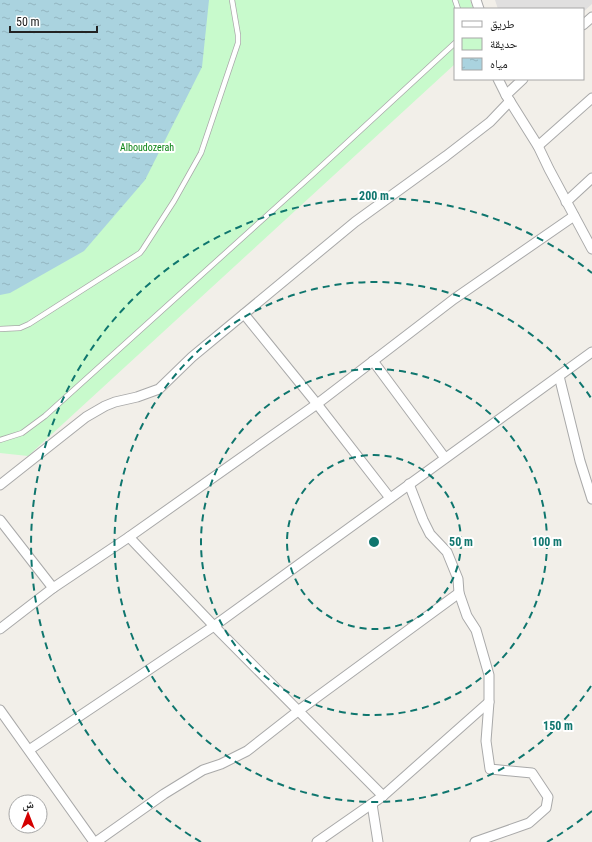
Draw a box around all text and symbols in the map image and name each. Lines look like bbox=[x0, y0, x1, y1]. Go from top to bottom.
scale bar bbox=[10, 8, 97, 34]
legend bbox=[454, 8, 584, 80]
text: 50 m bbox=[16, 15, 40, 29]
text: طريق bbox=[490, 17, 515, 31]
text: حديقة bbox=[490, 37, 518, 51]
text: مياه bbox=[490, 57, 508, 71]
park label: Alboudozerah bbox=[120, 142, 174, 153]
text: 200 m bbox=[359, 189, 389, 203]
centre of rings bbox=[367, 535, 381, 549]
text: 50 m bbox=[449, 535, 473, 549]
text: 100 m bbox=[532, 535, 562, 549]
text: 150 m bbox=[543, 719, 573, 733]
north arrow bbox=[8, 794, 48, 834]
text: ش bbox=[22, 798, 34, 812]

